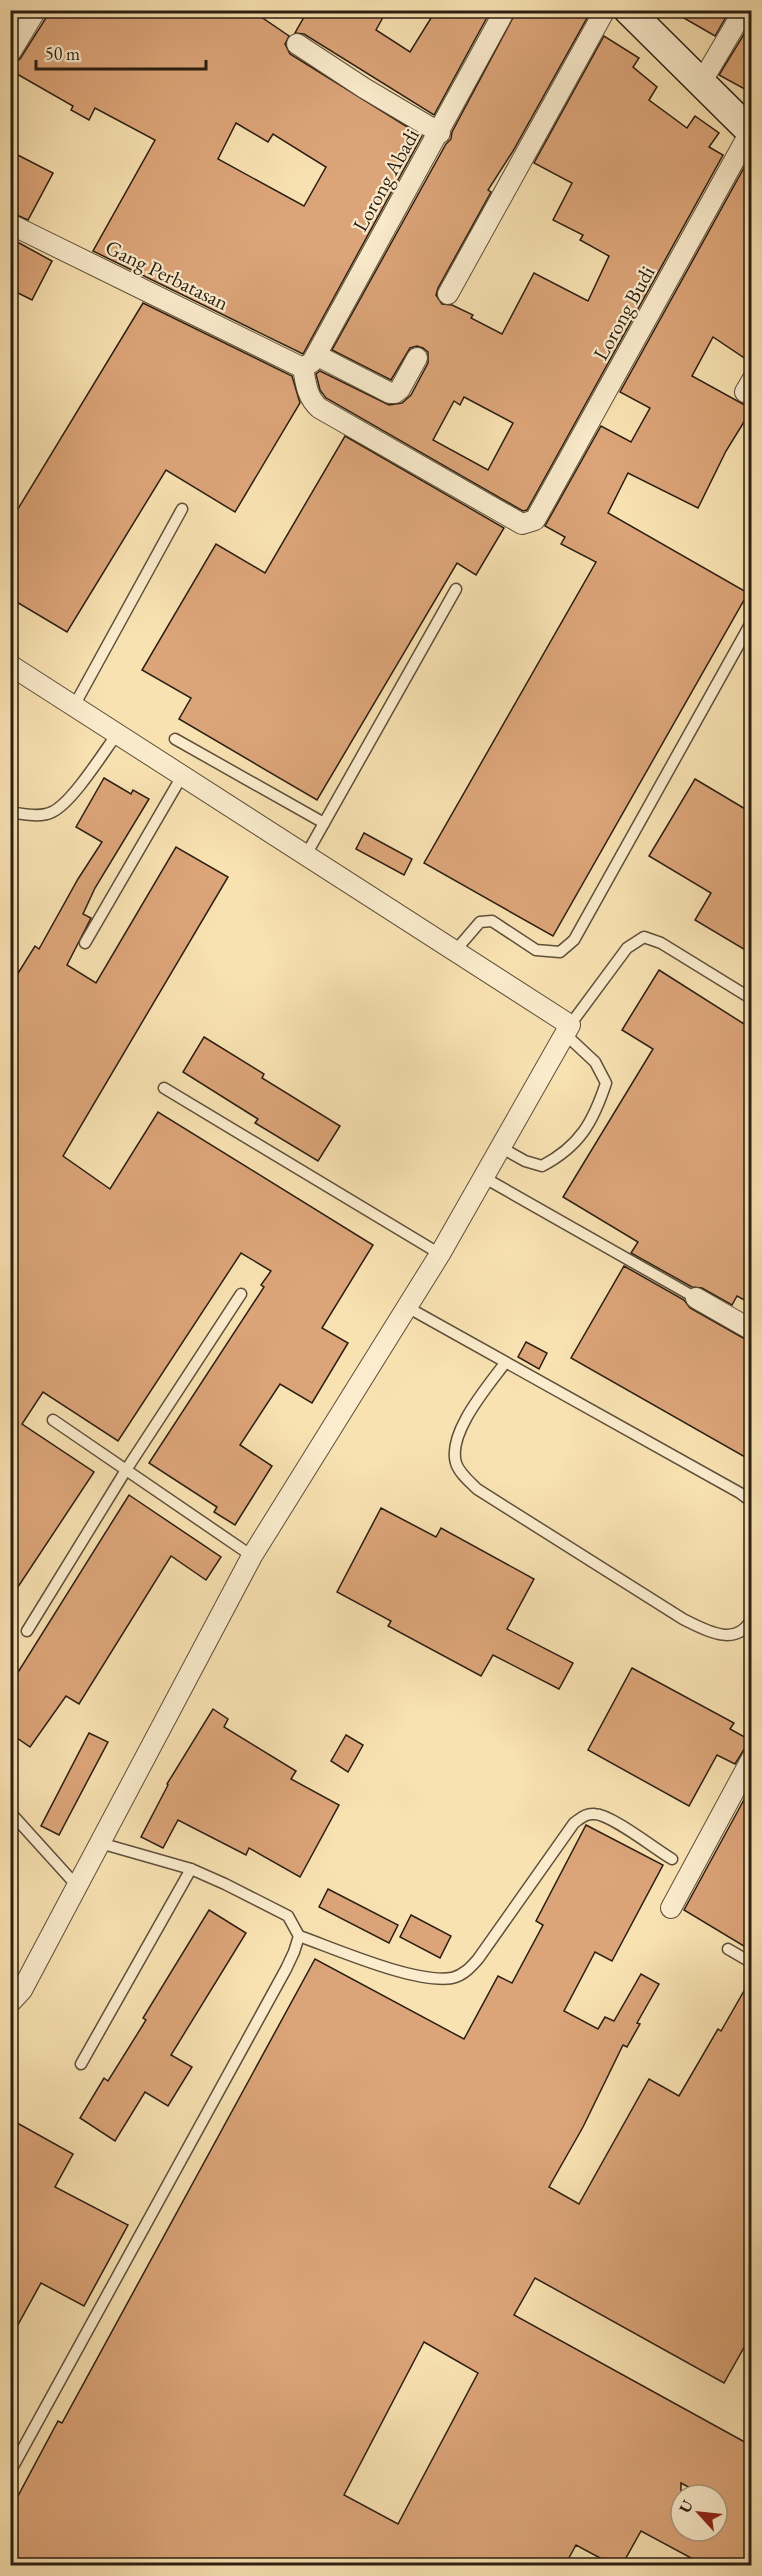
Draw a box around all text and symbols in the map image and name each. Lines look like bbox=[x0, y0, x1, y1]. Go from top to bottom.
scale bar bbox=[36, 33, 206, 71]
text: 50 m bbox=[45, 42, 80, 65]
street label: Lorong Abadi bbox=[346, 124, 425, 236]
street label: Gang Perbatasan bbox=[101, 233, 233, 316]
street label: Lorong Budi bbox=[587, 261, 660, 365]
north arrow bbox=[669, 2483, 729, 2543]
text: U bbox=[674, 2496, 698, 2516]

